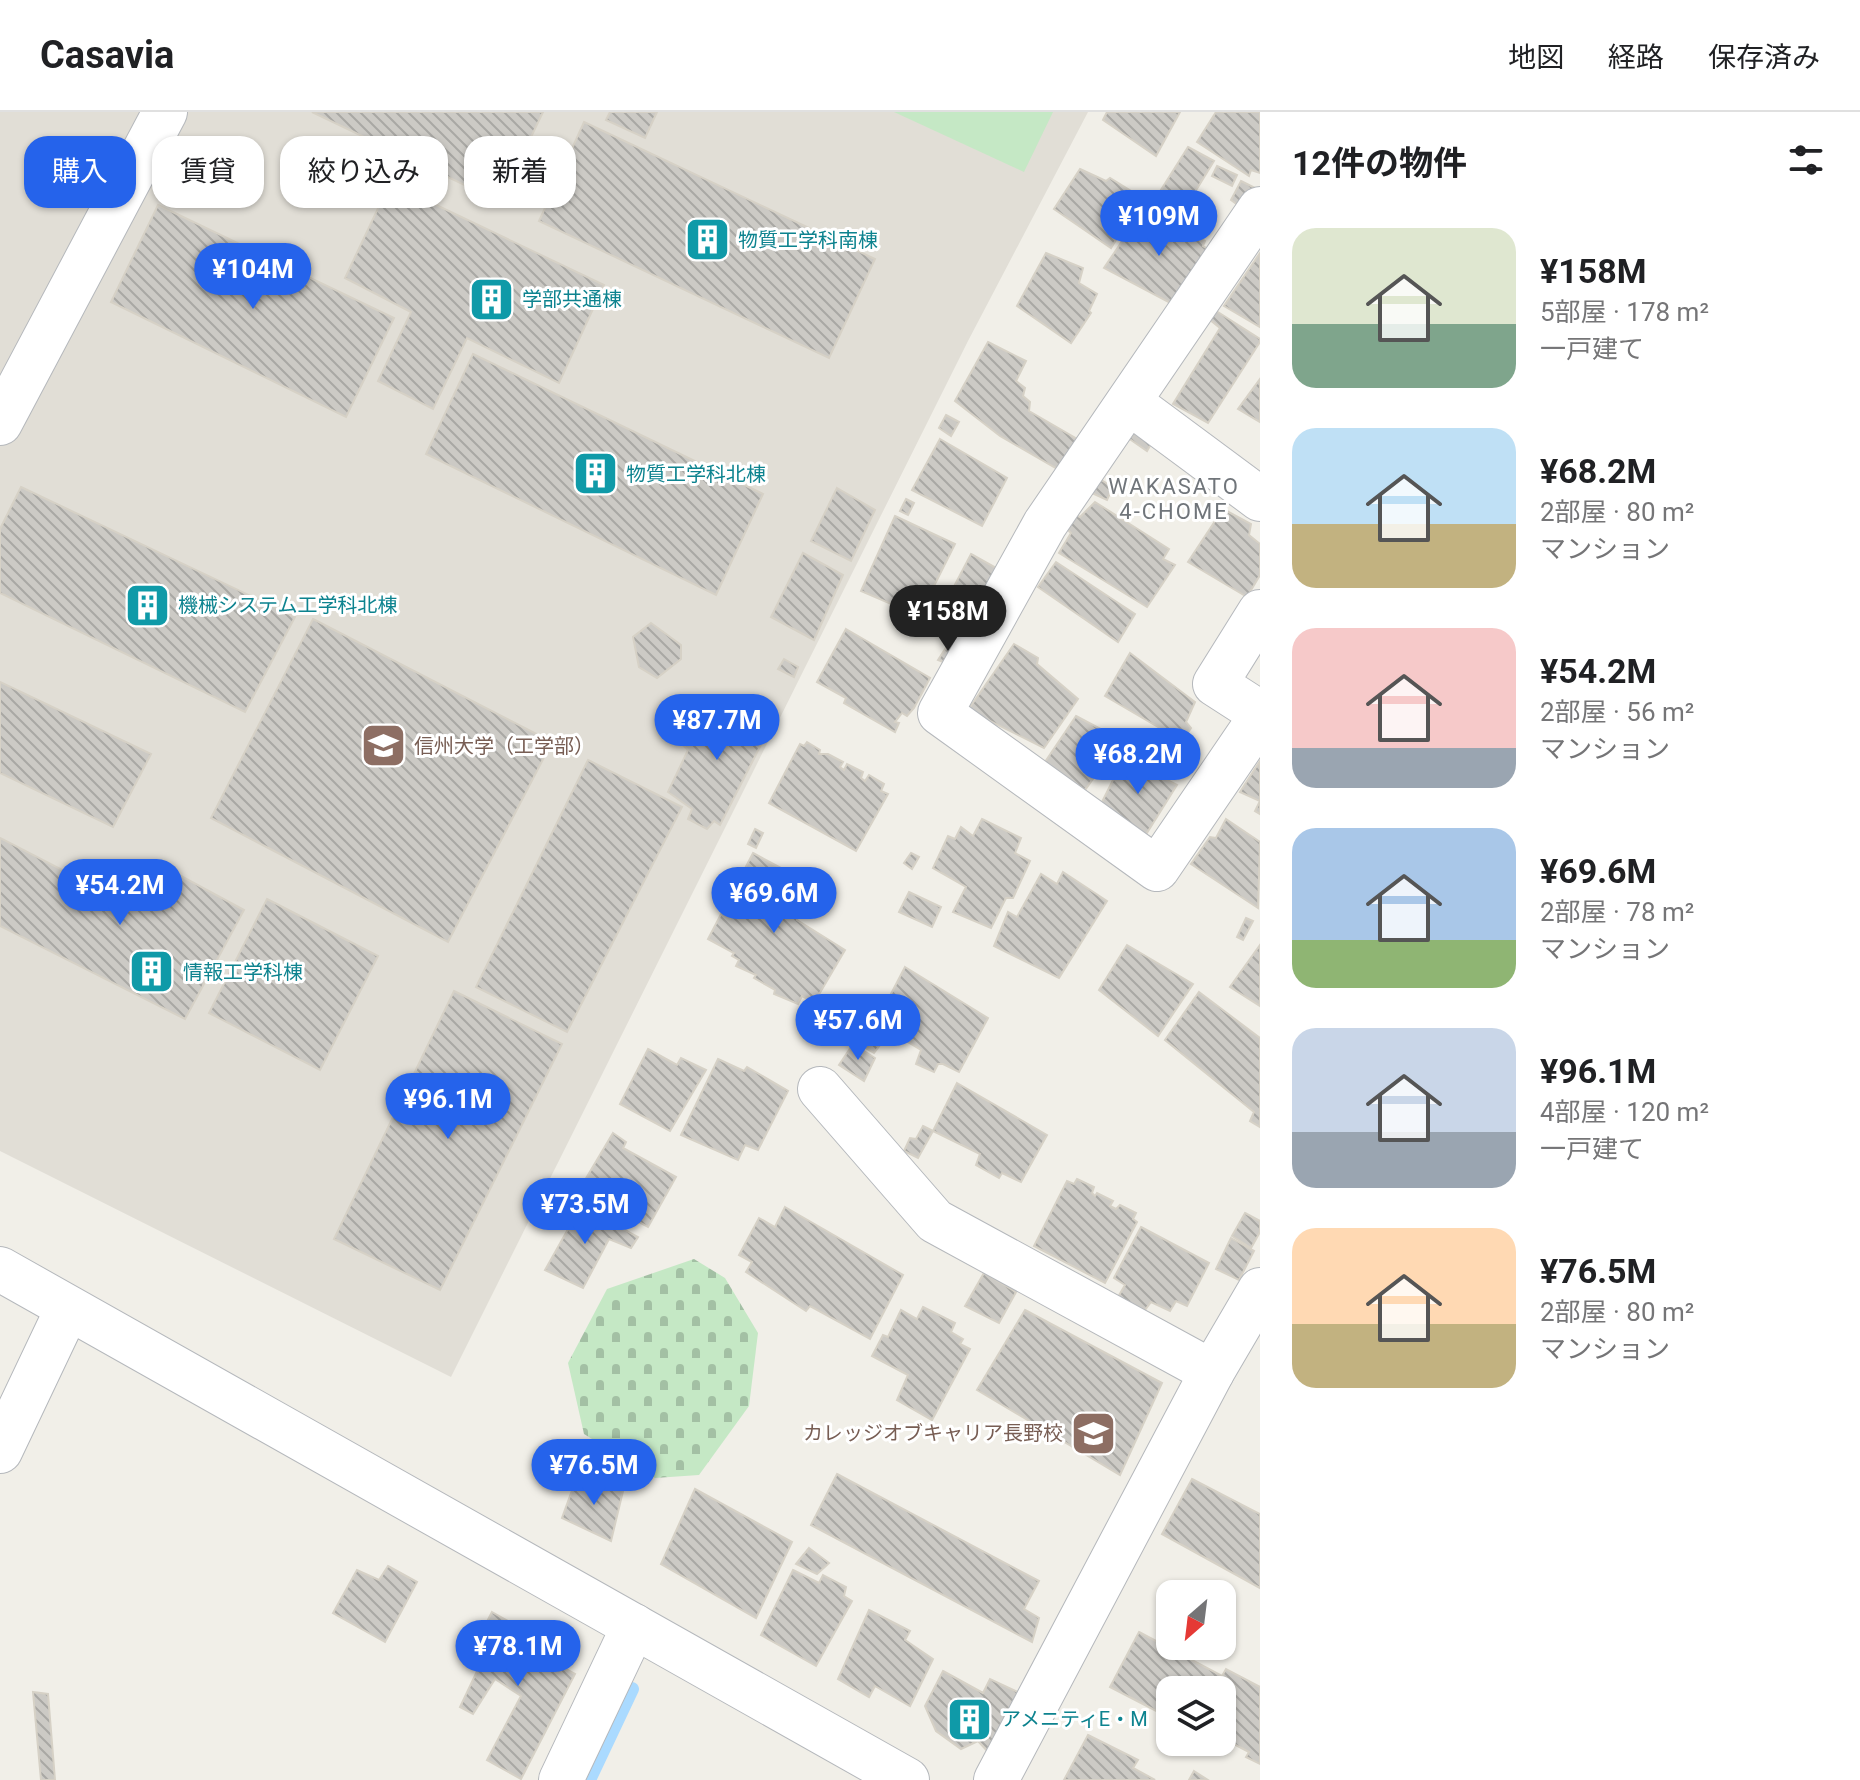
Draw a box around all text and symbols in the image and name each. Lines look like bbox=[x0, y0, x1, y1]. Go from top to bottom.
text: Casavia bbox=[40, 33, 174, 77]
text: 地図 bbox=[1508, 41, 1564, 74]
text: 経路 bbox=[1608, 41, 1664, 74]
text: 保存済み bbox=[1708, 41, 1820, 74]
chip: 購入 bbox=[24, 136, 136, 208]
chip: 賃貸 bbox=[152, 136, 264, 208]
chip: 絞り込み bbox=[280, 136, 448, 208]
chip: 新着 bbox=[464, 136, 576, 208]
icon: filters bbox=[1784, 138, 1828, 182]
text: 12件の物件 bbox=[1292, 143, 1467, 183]
pin: ¥109M bbox=[1103, 190, 1215, 258]
text: ¥109M bbox=[1118, 201, 1200, 231]
building icon: 物質工学科南棟 bbox=[683, 216, 731, 264]
place label: 物質工学科南棟 bbox=[738, 228, 878, 252]
pin: ¥104M bbox=[197, 243, 309, 311]
text: ¥158M bbox=[1540, 251, 1647, 291]
text: ¥104M bbox=[212, 254, 294, 284]
icon: home bbox=[1356, 260, 1452, 356]
building icon: 学部共通棟 bbox=[467, 275, 515, 323]
place label: 学部共通棟 bbox=[522, 287, 622, 311]
text: 5部屋 · 178 m² bbox=[1540, 297, 1709, 327]
text: 一戸建て bbox=[1540, 334, 1644, 364]
building icon: 物質工学科北棟 bbox=[571, 450, 619, 498]
text: ¥68.2M bbox=[1540, 451, 1656, 491]
icon: home bbox=[1356, 460, 1452, 556]
place label: 物質工学科北棟 bbox=[626, 462, 766, 486]
district label: WAKASATO 4-CHOME bbox=[1108, 474, 1240, 524]
text: 2部屋 · 80 m² bbox=[1540, 497, 1694, 527]
text: マンション bbox=[1540, 534, 1670, 564]
building icon: 機械システム工学科北棟 bbox=[123, 581, 171, 629]
pin: ¥158M bbox=[892, 585, 1004, 653]
place label: 機械システム工学科北棟 bbox=[178, 593, 397, 617]
text: ¥158M bbox=[907, 596, 989, 626]
text: ¥54.2M bbox=[1540, 651, 1656, 691]
icon: home bbox=[1356, 660, 1452, 756]
pin: ¥87.7M bbox=[652, 694, 782, 762]
text: 2部屋 · 56 m² bbox=[1540, 697, 1694, 727]
text: ¥87.7M bbox=[673, 705, 762, 735]
school or university icon: 信州大学（工学部） bbox=[359, 722, 407, 770]
pin: ¥68.2M bbox=[1073, 728, 1203, 796]
place label: 信州大学（工学部） bbox=[414, 734, 594, 758]
text: マンション bbox=[1540, 734, 1670, 764]
text: ¥68.2M bbox=[1094, 739, 1183, 769]
text: ¥69.6M bbox=[1540, 851, 1656, 891]
pin: ¥54.2M bbox=[55, 859, 185, 927]
icon: home bbox=[1356, 860, 1452, 956]
pin: ¥69.6M bbox=[709, 867, 839, 935]
text: ¥54.2M bbox=[76, 870, 165, 900]
text: ¥69.6M bbox=[730, 878, 819, 908]
text: 2部屋 · 78 m² bbox=[1540, 897, 1694, 927]
text: マンション bbox=[1540, 934, 1670, 964]
building icon: 情報工学科棟 bbox=[128, 948, 176, 996]
place label: 情報工学科棟 bbox=[183, 960, 303, 984]
pin: ¥57.6M bbox=[793, 994, 923, 1062]
text: ¥57.6M bbox=[814, 1005, 903, 1035]
text: ¥96.1M bbox=[1540, 1051, 1656, 1091]
icon: home bbox=[1356, 1060, 1452, 1156]
pin: ¥96.1M bbox=[383, 1073, 513, 1141]
text: ¥96.1M bbox=[404, 1084, 493, 1114]
text: 4部屋 · 120 m² bbox=[1540, 1097, 1709, 1127]
text: 一戸建て bbox=[1540, 1134, 1644, 1164]
pin: ¥73.5M bbox=[520, 1178, 650, 1246]
text: ¥73.5M bbox=[541, 1189, 630, 1219]
text: ¥76.5M bbox=[1540, 1251, 1656, 1291]
icon: home bbox=[1356, 1260, 1452, 1356]
text: 2部屋 · 80 m² bbox=[1540, 1297, 1694, 1327]
text: マンション bbox=[1540, 1334, 1670, 1364]
school or university icon: カレッジオブキャリア長野校 bbox=[1070, 1409, 1118, 1457]
place label: カレッジオブキャリア長野校 bbox=[803, 1421, 1063, 1445]
pin: ¥76.5M bbox=[529, 1439, 659, 1507]
text: ¥76.5M bbox=[550, 1450, 639, 1480]
north arrow bbox=[1156, 1580, 1236, 1660]
map controls bbox=[1156, 1580, 1236, 1756]
pin: ¥78.1M bbox=[453, 1620, 583, 1688]
text: ¥78.1M bbox=[474, 1631, 563, 1661]
button: layers bbox=[1156, 1676, 1236, 1756]
building icon: アメニティE・M bbox=[946, 1695, 994, 1743]
place label: アメニティE・M bbox=[1001, 1707, 1148, 1731]

